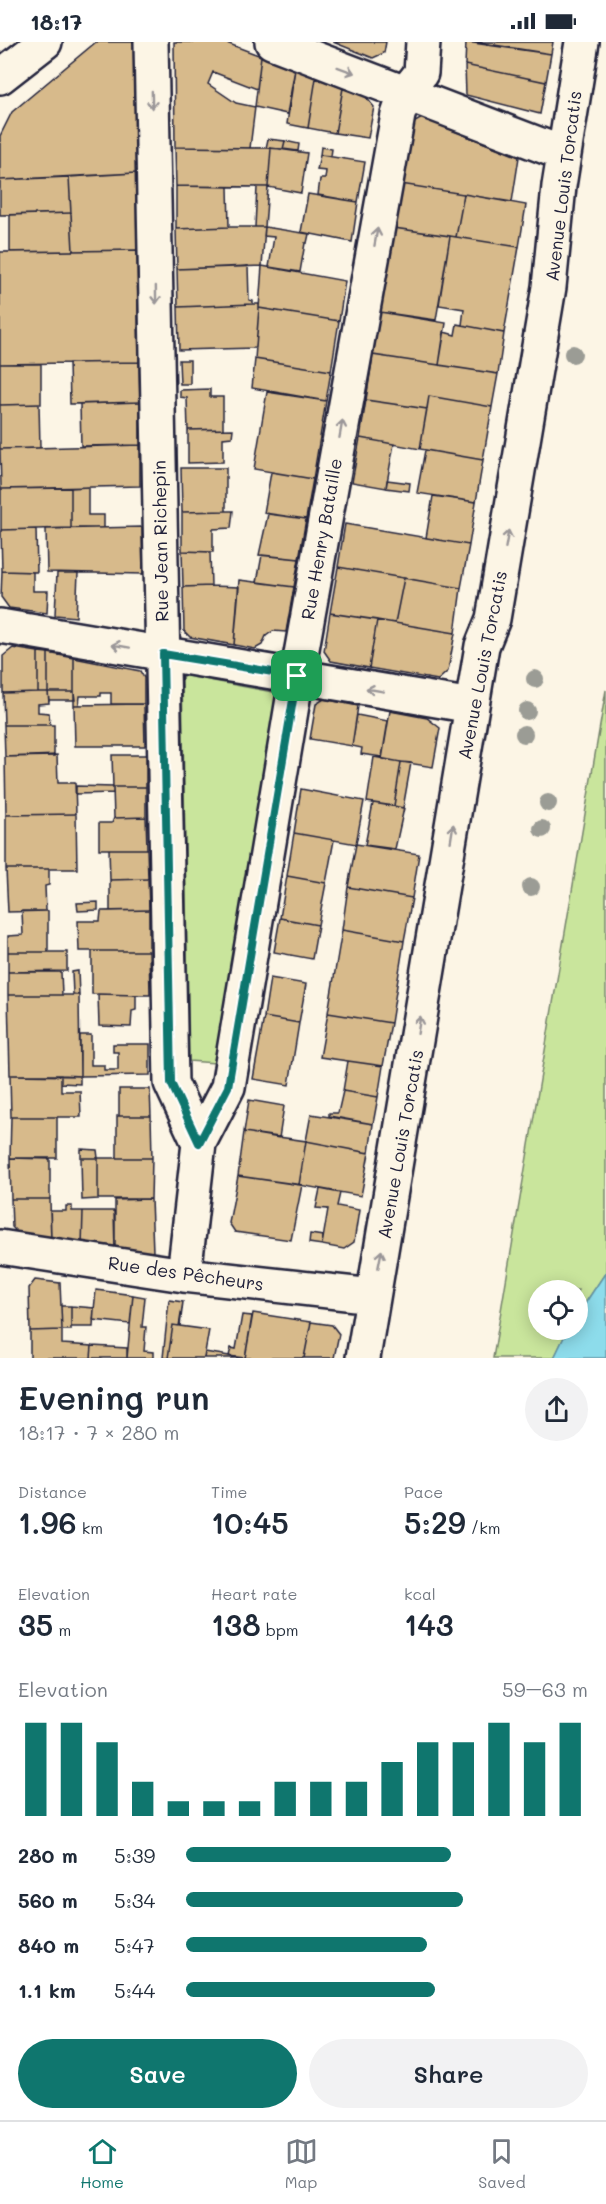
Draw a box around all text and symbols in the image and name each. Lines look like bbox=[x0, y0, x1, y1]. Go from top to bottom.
text: 18:17 bbox=[30, 7, 82, 36]
one-way arrow bbox=[336, 65, 355, 76]
street label: Avenue Louis Torcatis bbox=[539, 89, 587, 283]
one-way arrow bbox=[147, 90, 158, 110]
one-way arrow bbox=[370, 228, 381, 248]
one-way arrow bbox=[150, 285, 162, 305]
one-way arrow bbox=[336, 420, 347, 440]
street label: Rue Henry Bataille bbox=[295, 456, 347, 622]
street label: Rue Jean Richepin bbox=[147, 460, 173, 622]
one-way arrow bbox=[502, 529, 513, 549]
street label: Avenue Louis Torcatis bbox=[452, 569, 512, 761]
one-way arrow bbox=[112, 641, 131, 652]
pin bbox=[271, 650, 322, 701]
icon: arrive bbox=[280, 659, 313, 692]
one-way arrow bbox=[366, 684, 386, 695]
one-way arrow bbox=[446, 824, 457, 843]
one-way arrow bbox=[414, 1016, 425, 1036]
street label: Avenue Louis Torcatis bbox=[372, 1047, 428, 1241]
street label: Rue des Pêcheurs bbox=[107, 1250, 265, 1296]
one-way arrow bbox=[375, 1250, 386, 1269]
map controls bbox=[528, 1280, 588, 1340]
button: locate bbox=[528, 1280, 588, 1340]
text: Evening run bbox=[18, 1375, 210, 1418]
button: share bbox=[525, 1378, 588, 1441]
text: 18:17 · 7 × 280 m bbox=[18, 1419, 179, 1445]
text: Distance bbox=[18, 1481, 87, 1502]
text: Time bbox=[211, 1481, 247, 1502]
text: Pace bbox=[404, 1481, 443, 1502]
text: 1.96 bbox=[18, 1502, 77, 1542]
text: 10:45 bbox=[211, 1502, 289, 1542]
text: 5:29 bbox=[404, 1502, 466, 1542]
text: km bbox=[77, 1517, 103, 1538]
text: /km bbox=[466, 1517, 500, 1538]
text: Elevation bbox=[18, 1583, 90, 1604]
text: Heart rate bbox=[211, 1583, 297, 1604]
text: kcal bbox=[404, 1583, 436, 1604]
text: 35 bbox=[18, 1604, 53, 1644]
text: 138 bbox=[211, 1604, 261, 1644]
text: 143 bbox=[404, 1604, 454, 1644]
text: m bbox=[53, 1619, 71, 1640]
text: bpm bbox=[261, 1619, 299, 1640]
text: Elevation bbox=[18, 1676, 108, 1702]
text: 59–63 m bbox=[502, 1676, 588, 1702]
text: 280 m bbox=[18, 1842, 78, 1868]
text: 5:39 bbox=[114, 1842, 155, 1868]
text: 560 m bbox=[18, 1887, 78, 1913]
text: 5:34 bbox=[114, 1887, 155, 1913]
text: 840 m bbox=[18, 1932, 79, 1958]
text: 5:47 bbox=[114, 1932, 155, 1958]
text: 1.1 km bbox=[18, 1977, 76, 2003]
text: 5:44 bbox=[114, 1977, 155, 2003]
button: Save bbox=[18, 2039, 297, 2108]
button: Share bbox=[309, 2039, 588, 2108]
tab: Home bbox=[80, 2135, 124, 2192]
tab: Map bbox=[285, 2135, 318, 2192]
tab: Saved bbox=[478, 2135, 526, 2192]

